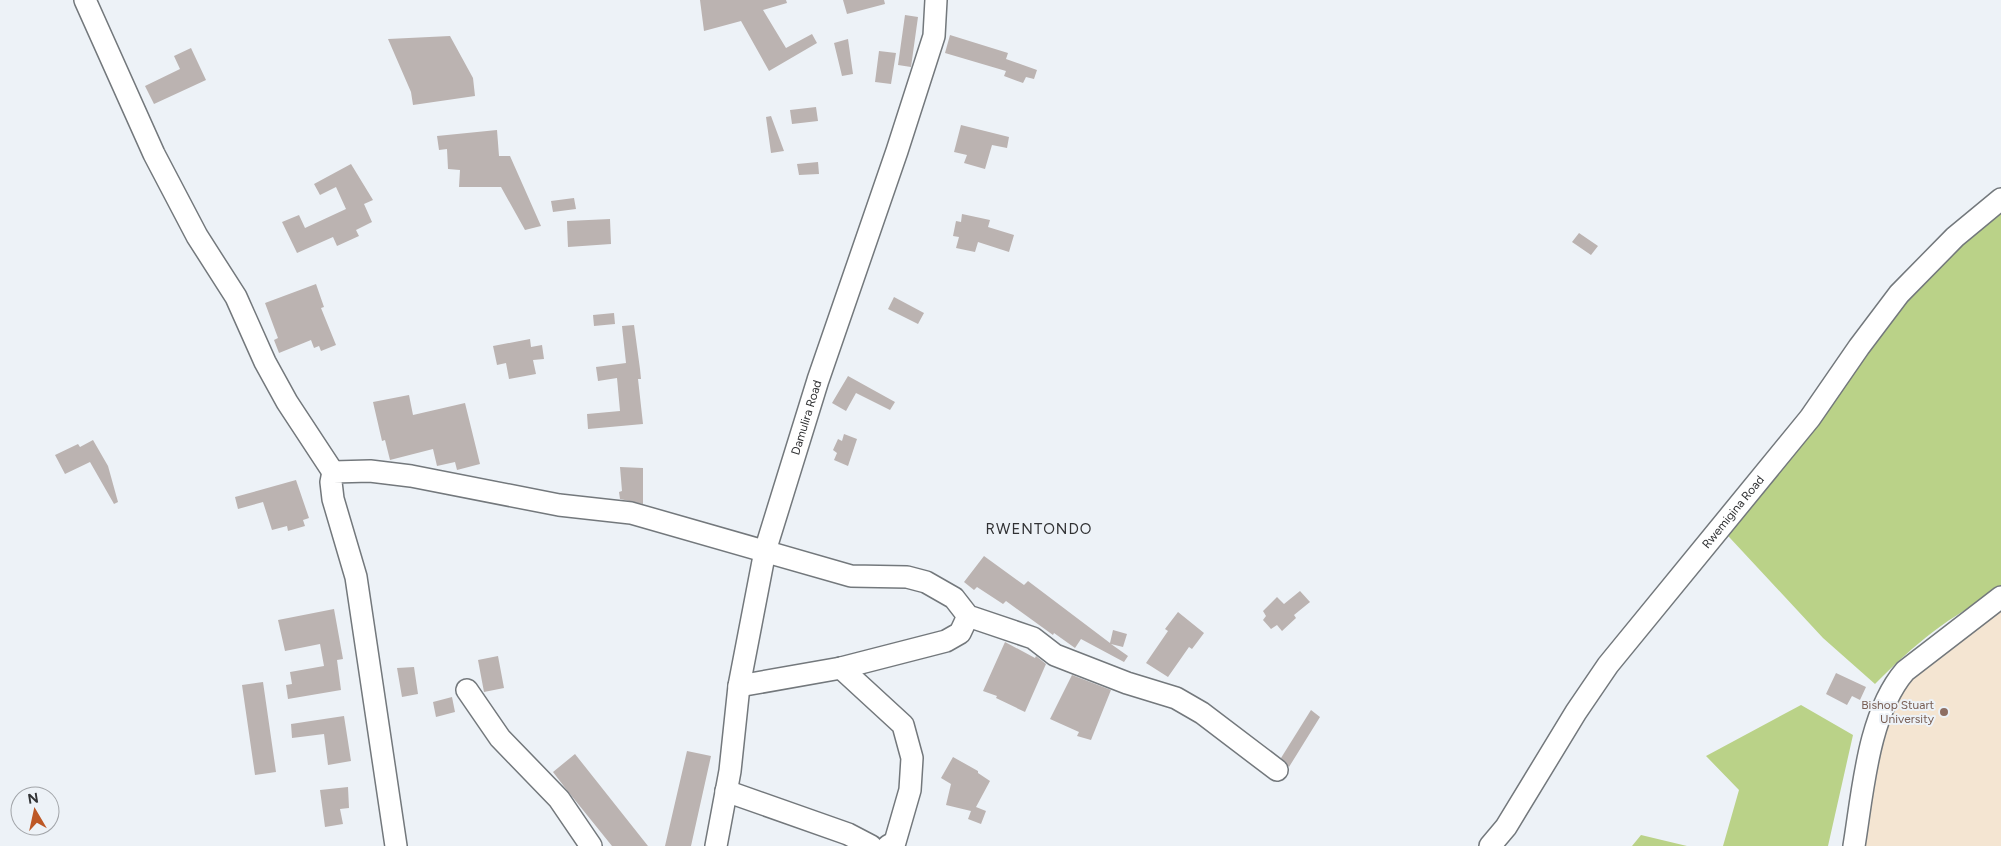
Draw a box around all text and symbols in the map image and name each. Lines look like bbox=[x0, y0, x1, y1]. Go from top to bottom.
street label: Damulira Road bbox=[788, 378, 825, 457]
street label: Rwemigina Road bbox=[1699, 473, 1767, 551]
district label: RWENTONDO bbox=[986, 520, 1092, 538]
place label: Bishop Stuart University bbox=[1861, 698, 1935, 726]
marker: Bishop Stuart University bbox=[1938, 706, 1950, 718]
north arrow bbox=[10, 786, 60, 836]
text: N bbox=[26, 789, 40, 808]

